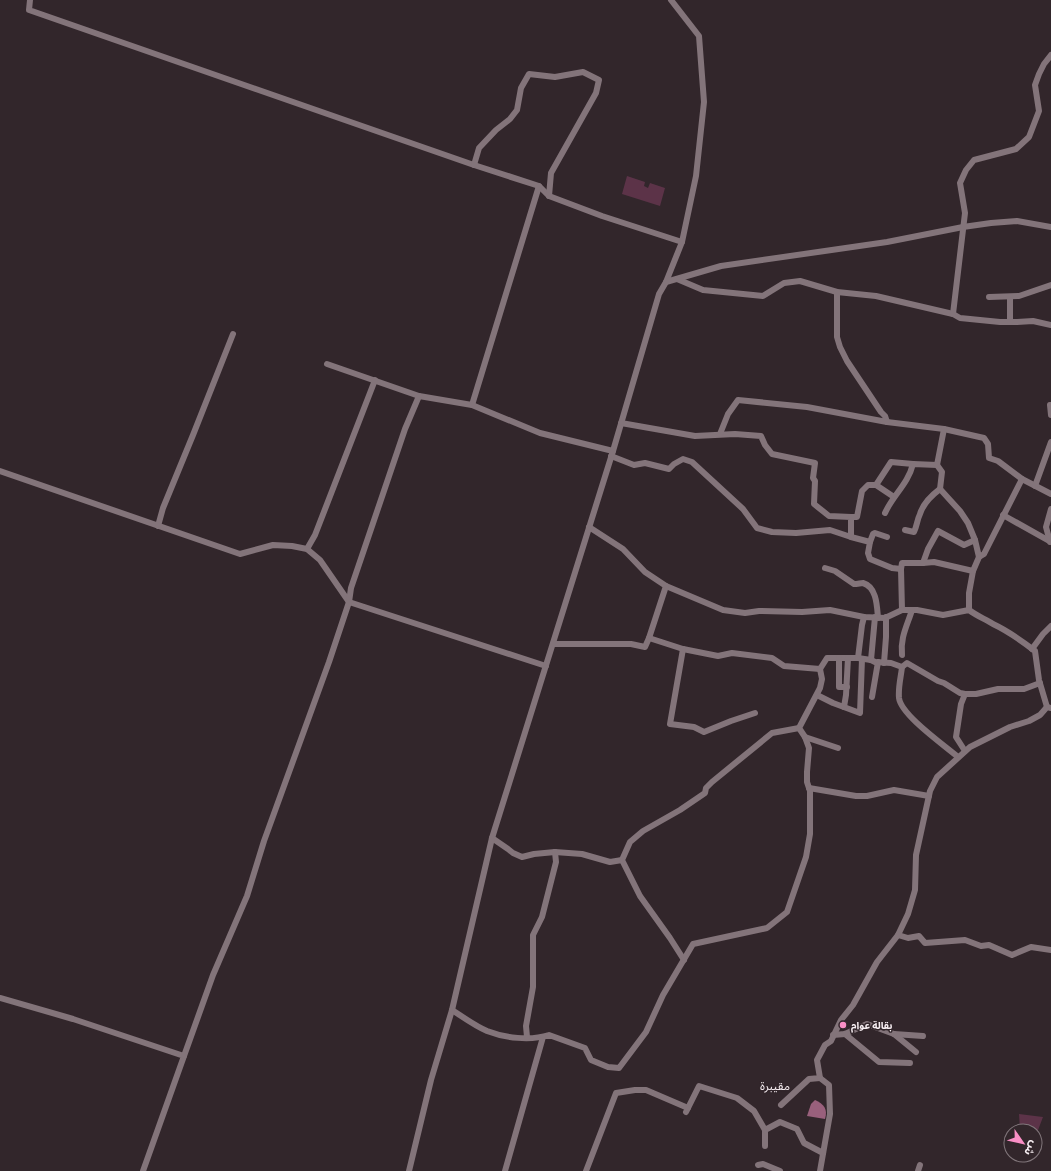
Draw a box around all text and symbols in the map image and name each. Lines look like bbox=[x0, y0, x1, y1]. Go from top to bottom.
place label: بقالة عوام bbox=[851, 1018, 892, 1033]
marker: بقالة عوام bbox=[838, 1020, 848, 1030]
district label: مقيبرة bbox=[760, 1077, 790, 1094]
north arrow bbox=[1003, 1123, 1043, 1163]
text: ش bbox=[1020, 1138, 1042, 1159]

